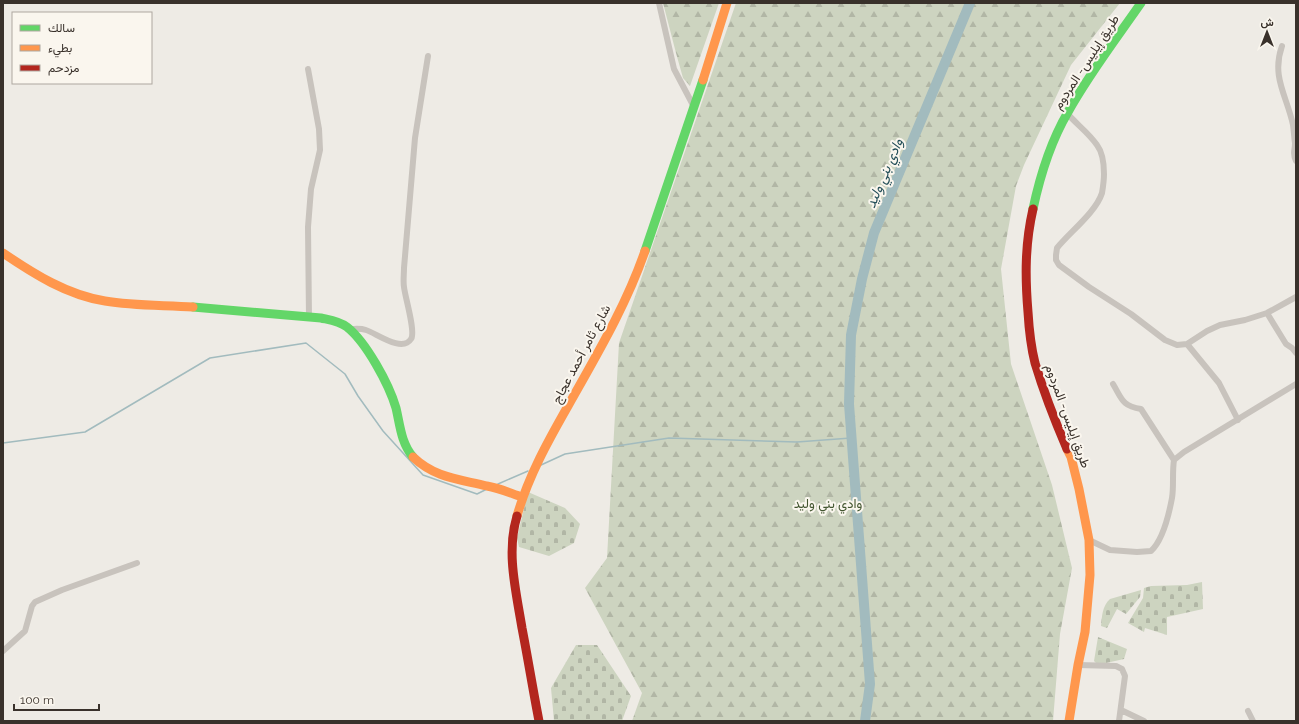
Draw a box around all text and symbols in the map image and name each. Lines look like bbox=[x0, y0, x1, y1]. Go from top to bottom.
legend bbox=[12, 12, 152, 84]
street label: طريق إيليس- المردوم bbox=[1050, 12, 1124, 113]
north arrow bbox=[1247, 12, 1287, 52]
text: ش bbox=[1260, 16, 1274, 29]
text: سالك bbox=[48, 21, 75, 35]
text: بطيء bbox=[48, 41, 72, 58]
text: مزدحم bbox=[48, 61, 79, 76]
water label: وادي بني وليد bbox=[862, 135, 910, 212]
street label: شارع ثامر أحمد عجاج bbox=[549, 302, 615, 407]
street label: طريق إيليس- المردوم bbox=[1040, 362, 1094, 471]
park label: وادي بني وليد bbox=[794, 496, 863, 514]
scale bar bbox=[14, 686, 99, 712]
text: 100 m bbox=[20, 693, 54, 707]

